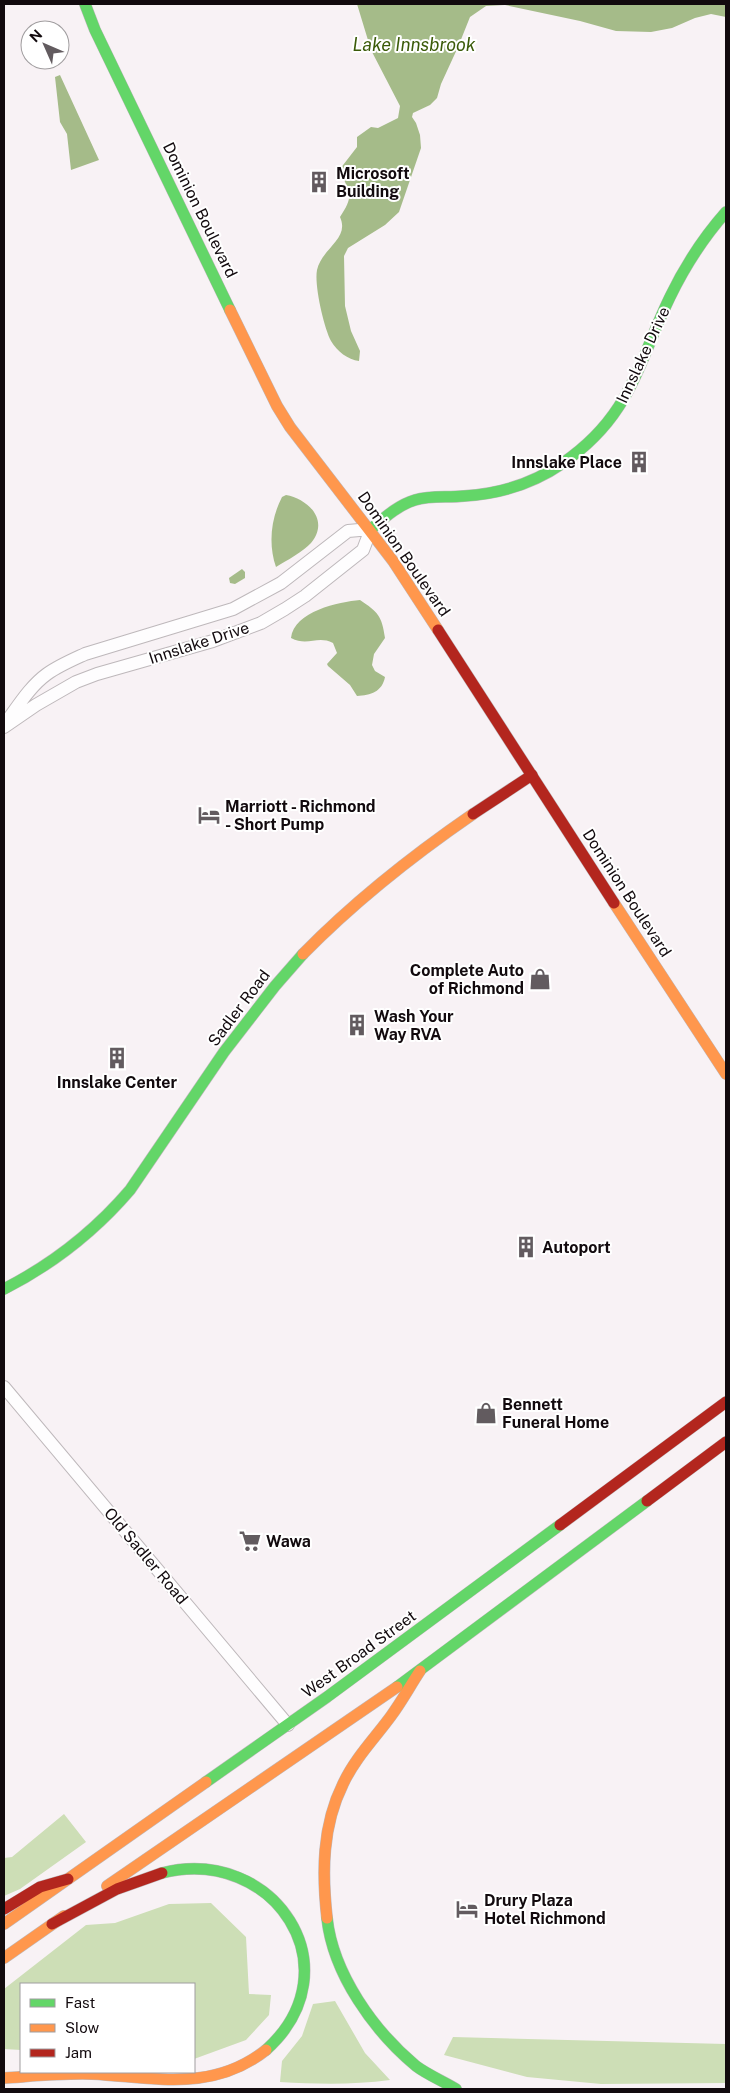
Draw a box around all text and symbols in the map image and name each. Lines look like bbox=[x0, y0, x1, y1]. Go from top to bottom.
north arrow bbox=[20, 20, 70, 70]
text: N bbox=[26, 26, 45, 45]
water label: Lake Innsbrook bbox=[353, 34, 476, 55]
street label: Dominion Boulevard bbox=[159, 139, 241, 281]
place label: Microsoft Building bbox=[336, 164, 410, 201]
building icon: Microsoft Building bbox=[306, 169, 332, 195]
street label: Innslake Drive bbox=[612, 304, 674, 406]
building icon: Innslake Place bbox=[626, 449, 652, 475]
place label: Innslake Place bbox=[511, 453, 622, 472]
street label: Dominion Boulevard bbox=[354, 488, 454, 620]
street label: Innslake Drive bbox=[146, 618, 252, 668]
place label: Marriott - Richmond - Short Pump bbox=[225, 797, 376, 834]
hotel icon: Marriott - Richmond - Short Pump bbox=[196, 802, 222, 828]
street label: Dominion Boulevard bbox=[579, 826, 675, 960]
place label: Complete Auto of Richmond bbox=[410, 961, 524, 998]
street label: Sadler Road bbox=[204, 966, 274, 1050]
shop icon: Complete Auto of Richmond bbox=[527, 966, 553, 992]
place label: Wash Your Way RVA bbox=[374, 1007, 454, 1044]
building icon: Wash Your Way RVA bbox=[344, 1012, 370, 1038]
building icon: Innslake Center bbox=[104, 1045, 130, 1071]
place label: Innslake Center bbox=[57, 1073, 178, 1092]
building icon: Autoport bbox=[513, 1234, 539, 1260]
place label: Autoport bbox=[542, 1238, 611, 1257]
place label: Bennett Funeral Home bbox=[502, 1395, 609, 1432]
shop icon: Bennett Funeral Home bbox=[473, 1400, 499, 1426]
street label: Old Sadler Road bbox=[100, 1504, 192, 1608]
supermarket icon: Wawa bbox=[237, 1528, 263, 1554]
place label: Wawa bbox=[266, 1532, 311, 1551]
street label: West Broad Street bbox=[298, 1606, 420, 1702]
place label: Drury Plaza Hotel Richmond bbox=[484, 1891, 606, 1928]
hotel icon: Drury Plaza Hotel Richmond bbox=[454, 1896, 480, 1922]
legend bbox=[20, 1983, 195, 2073]
text: Fast bbox=[65, 1994, 95, 2011]
text: Slow bbox=[65, 2019, 100, 2036]
text: Jam bbox=[65, 2044, 92, 2061]

